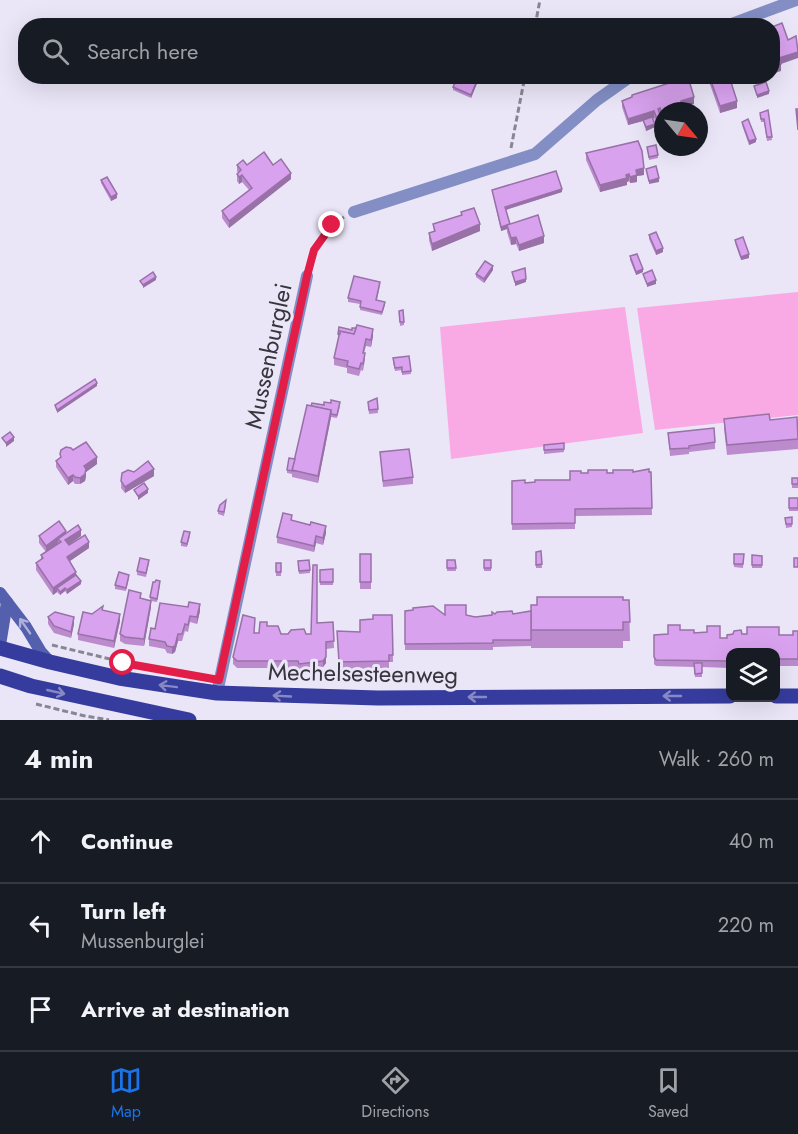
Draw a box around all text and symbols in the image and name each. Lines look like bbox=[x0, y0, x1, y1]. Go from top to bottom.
search box bbox=[18, 18, 780, 84]
icon: search bbox=[39, 35, 72, 68]
text: Search here bbox=[87, 35, 198, 67]
north arrow bbox=[654, 102, 708, 156]
route end bbox=[318, 211, 344, 237]
street label: Mussenburglei bbox=[235, 280, 301, 432]
one-way arrow bbox=[19, 619, 31, 635]
map controls bbox=[726, 648, 780, 702]
button: layers bbox=[726, 648, 780, 702]
route start bbox=[109, 649, 135, 675]
street label: Mechelsesteenweg bbox=[267, 654, 459, 692]
one-way arrow bbox=[158, 681, 178, 692]
one-way arrow bbox=[47, 686, 66, 698]
one-way arrow bbox=[273, 690, 293, 701]
one-way arrow bbox=[663, 690, 683, 702]
one-way arrow bbox=[468, 691, 488, 703]
text: 4 min bbox=[24, 740, 93, 778]
text: Walk · 260 m bbox=[659, 745, 774, 774]
icon: ahead bbox=[24, 825, 57, 858]
text: Continue bbox=[81, 825, 173, 857]
text: 40 m bbox=[729, 827, 774, 856]
text: Turn left bbox=[81, 895, 166, 927]
icon: left bbox=[24, 909, 57, 942]
text: 220 m bbox=[718, 911, 774, 940]
text: Mussenburglei bbox=[81, 927, 205, 956]
icon: arrive bbox=[24, 993, 57, 1026]
text: Arrive at destination bbox=[81, 993, 290, 1025]
tab: Map bbox=[109, 1064, 142, 1123]
tab: Directions bbox=[361, 1064, 429, 1123]
tab: Saved bbox=[648, 1064, 689, 1123]

